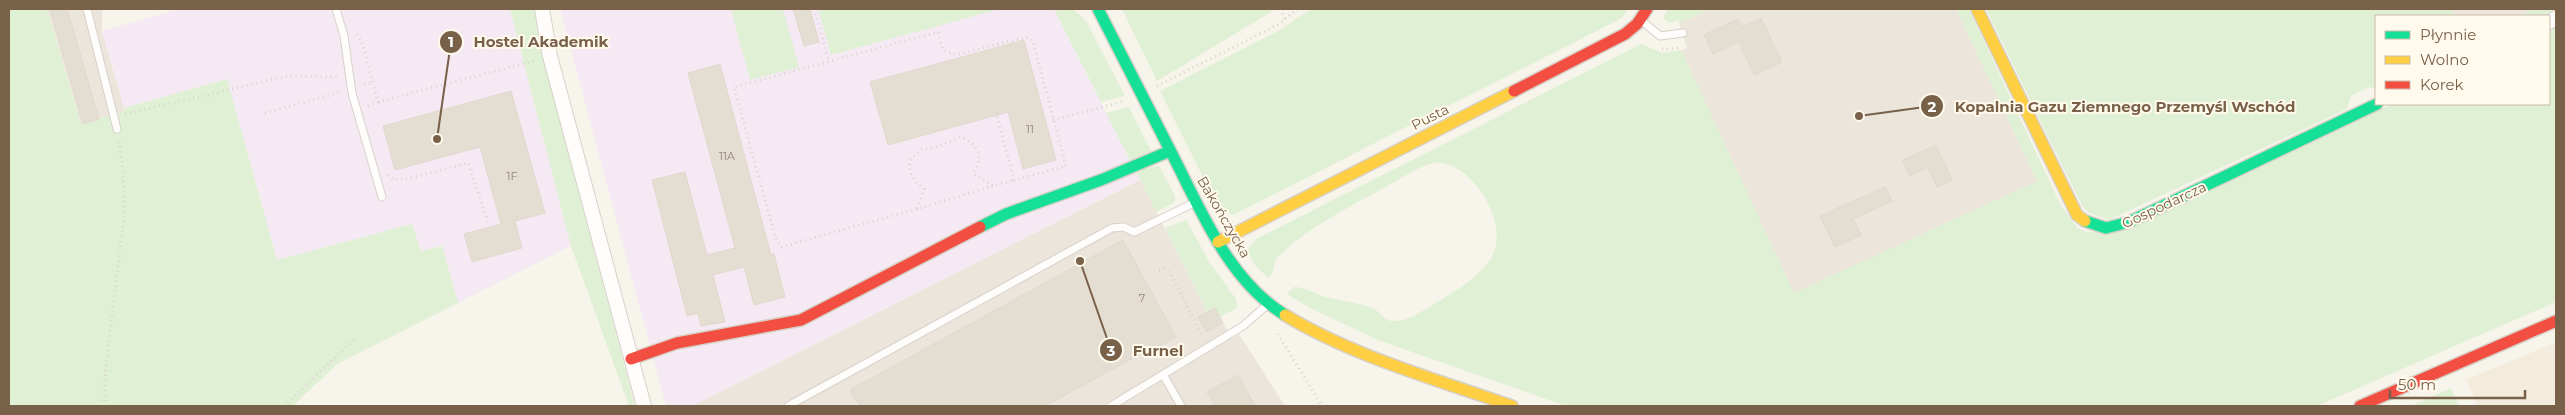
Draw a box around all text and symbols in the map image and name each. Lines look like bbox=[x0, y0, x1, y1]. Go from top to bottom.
legend bbox=[2375, 15, 2550, 105]
text: Płynnie bbox=[2420, 25, 2476, 44]
callout: Hostel Akademik bbox=[438, 27, 618, 57]
text: 1 bbox=[448, 32, 454, 51]
text: Hostel Akademik bbox=[474, 32, 609, 51]
text: Wolno bbox=[2420, 50, 2469, 69]
text: Korek bbox=[2420, 75, 2464, 94]
callout: Kopalnia Gazu Ziemnego Przemyśl Wschód bbox=[1919, 91, 2305, 121]
text: 2 bbox=[1928, 97, 1937, 116]
text: Kopalnia Gazu Ziemnego Przemyśl Wschód bbox=[1955, 97, 2295, 116]
street label: Pusta bbox=[1408, 100, 1452, 134]
house number: 11 bbox=[1026, 122, 1034, 136]
house number: 11A bbox=[719, 149, 735, 163]
house number: 1F bbox=[507, 169, 518, 183]
street label: Bakończycka bbox=[1193, 173, 1255, 261]
street label: Gospodarcza bbox=[2119, 178, 2209, 232]
house number: 7 bbox=[1139, 291, 1145, 305]
callout: Furnel bbox=[1098, 335, 1194, 365]
text: 3 bbox=[1106, 341, 1116, 360]
text: Furnel bbox=[1133, 341, 1183, 360]
scale bar bbox=[2390, 368, 2525, 400]
text: 50 m bbox=[2398, 375, 2436, 394]

